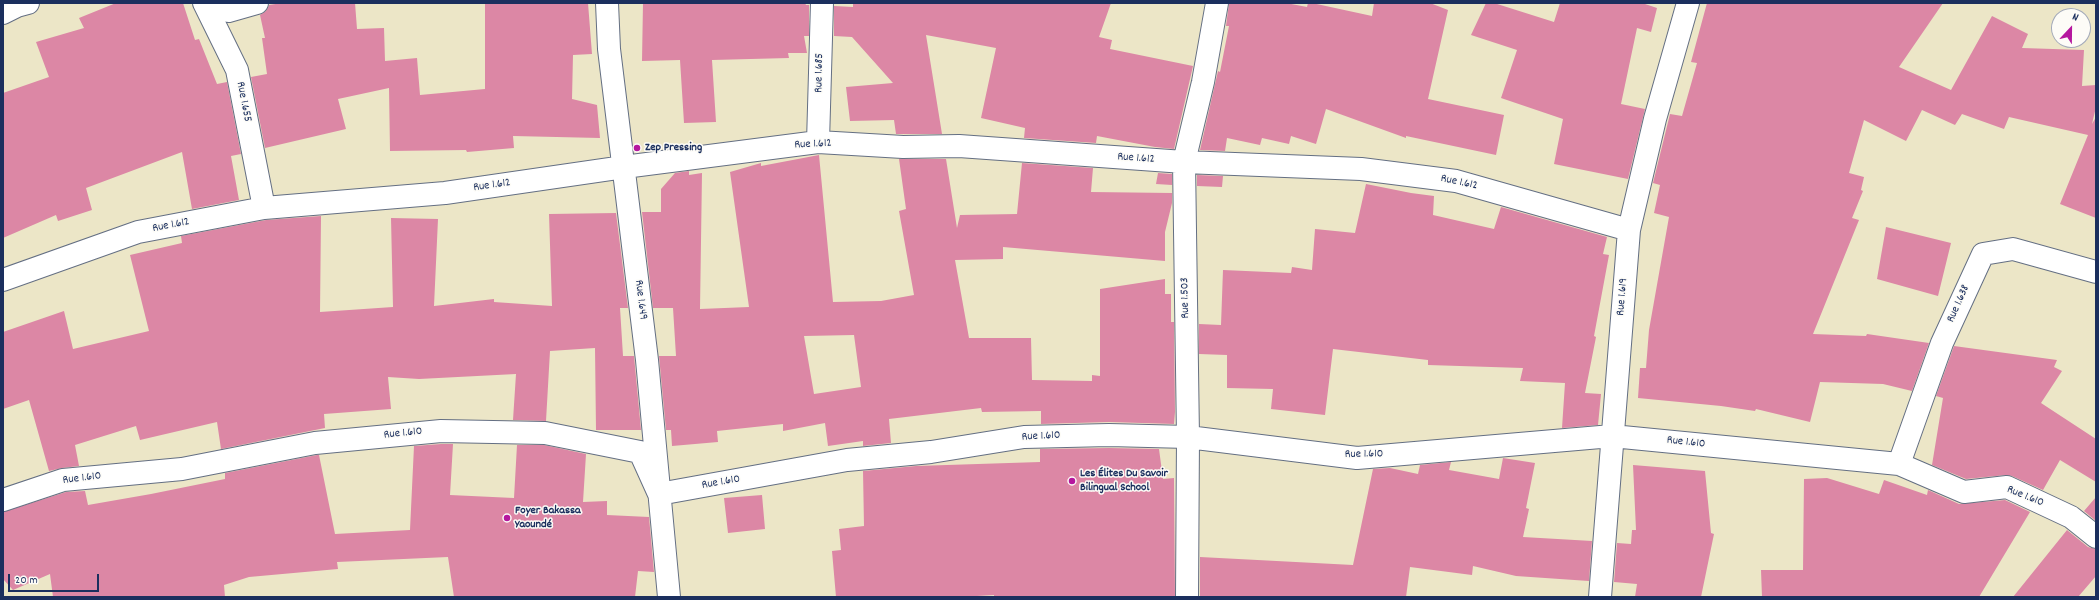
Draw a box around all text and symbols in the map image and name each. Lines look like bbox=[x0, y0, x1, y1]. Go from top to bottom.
north arrow bbox=[2051, 8, 2091, 48]
text: N bbox=[2070, 9, 2081, 26]
street label: Rue 1.685 bbox=[812, 53, 828, 93]
street label: Rue 1.655 bbox=[232, 81, 254, 123]
street label: Rue 1.612 bbox=[794, 137, 832, 153]
place label: Zep Pressing bbox=[645, 141, 702, 155]
marker: Zep Pressing bbox=[632, 143, 642, 153]
street label: Rue 1.612 bbox=[1117, 151, 1155, 167]
street label: Rue 1.612 bbox=[1439, 172, 1479, 194]
street label: Rue 1.612 bbox=[472, 176, 512, 196]
street label: Rue 1.612 bbox=[151, 215, 191, 237]
street label: Rue 1.503 bbox=[1178, 277, 1194, 319]
street label: Rue 1.619 bbox=[1614, 278, 1632, 316]
street label: Rue 1.649 bbox=[630, 279, 650, 321]
street label: Rue 1.638 bbox=[1944, 283, 1974, 325]
street label: Rue 1.610 bbox=[383, 425, 423, 443]
street label: Rue 1.610 bbox=[1021, 429, 1061, 445]
street label: Rue 1.610 bbox=[1666, 434, 1706, 452]
street label: Rue 1.610 bbox=[1345, 447, 1383, 463]
place label: Les Élites Du Savoir Bilingual School bbox=[1080, 467, 1168, 495]
street label: Rue 1.610 bbox=[62, 469, 102, 489]
street label: Rue 1.610 bbox=[701, 473, 741, 493]
marker: Les Élites Du Savoir Bilingual School bbox=[1067, 476, 1077, 486]
street label: Rue 1.610 bbox=[2004, 483, 2046, 511]
place label: Foyer Bakassa Yaoundé bbox=[515, 504, 581, 532]
marker: Foyer Bakassa Yaoundé bbox=[502, 513, 512, 523]
scale bar bbox=[10, 566, 101, 592]
text: 20 m bbox=[15, 572, 38, 589]

